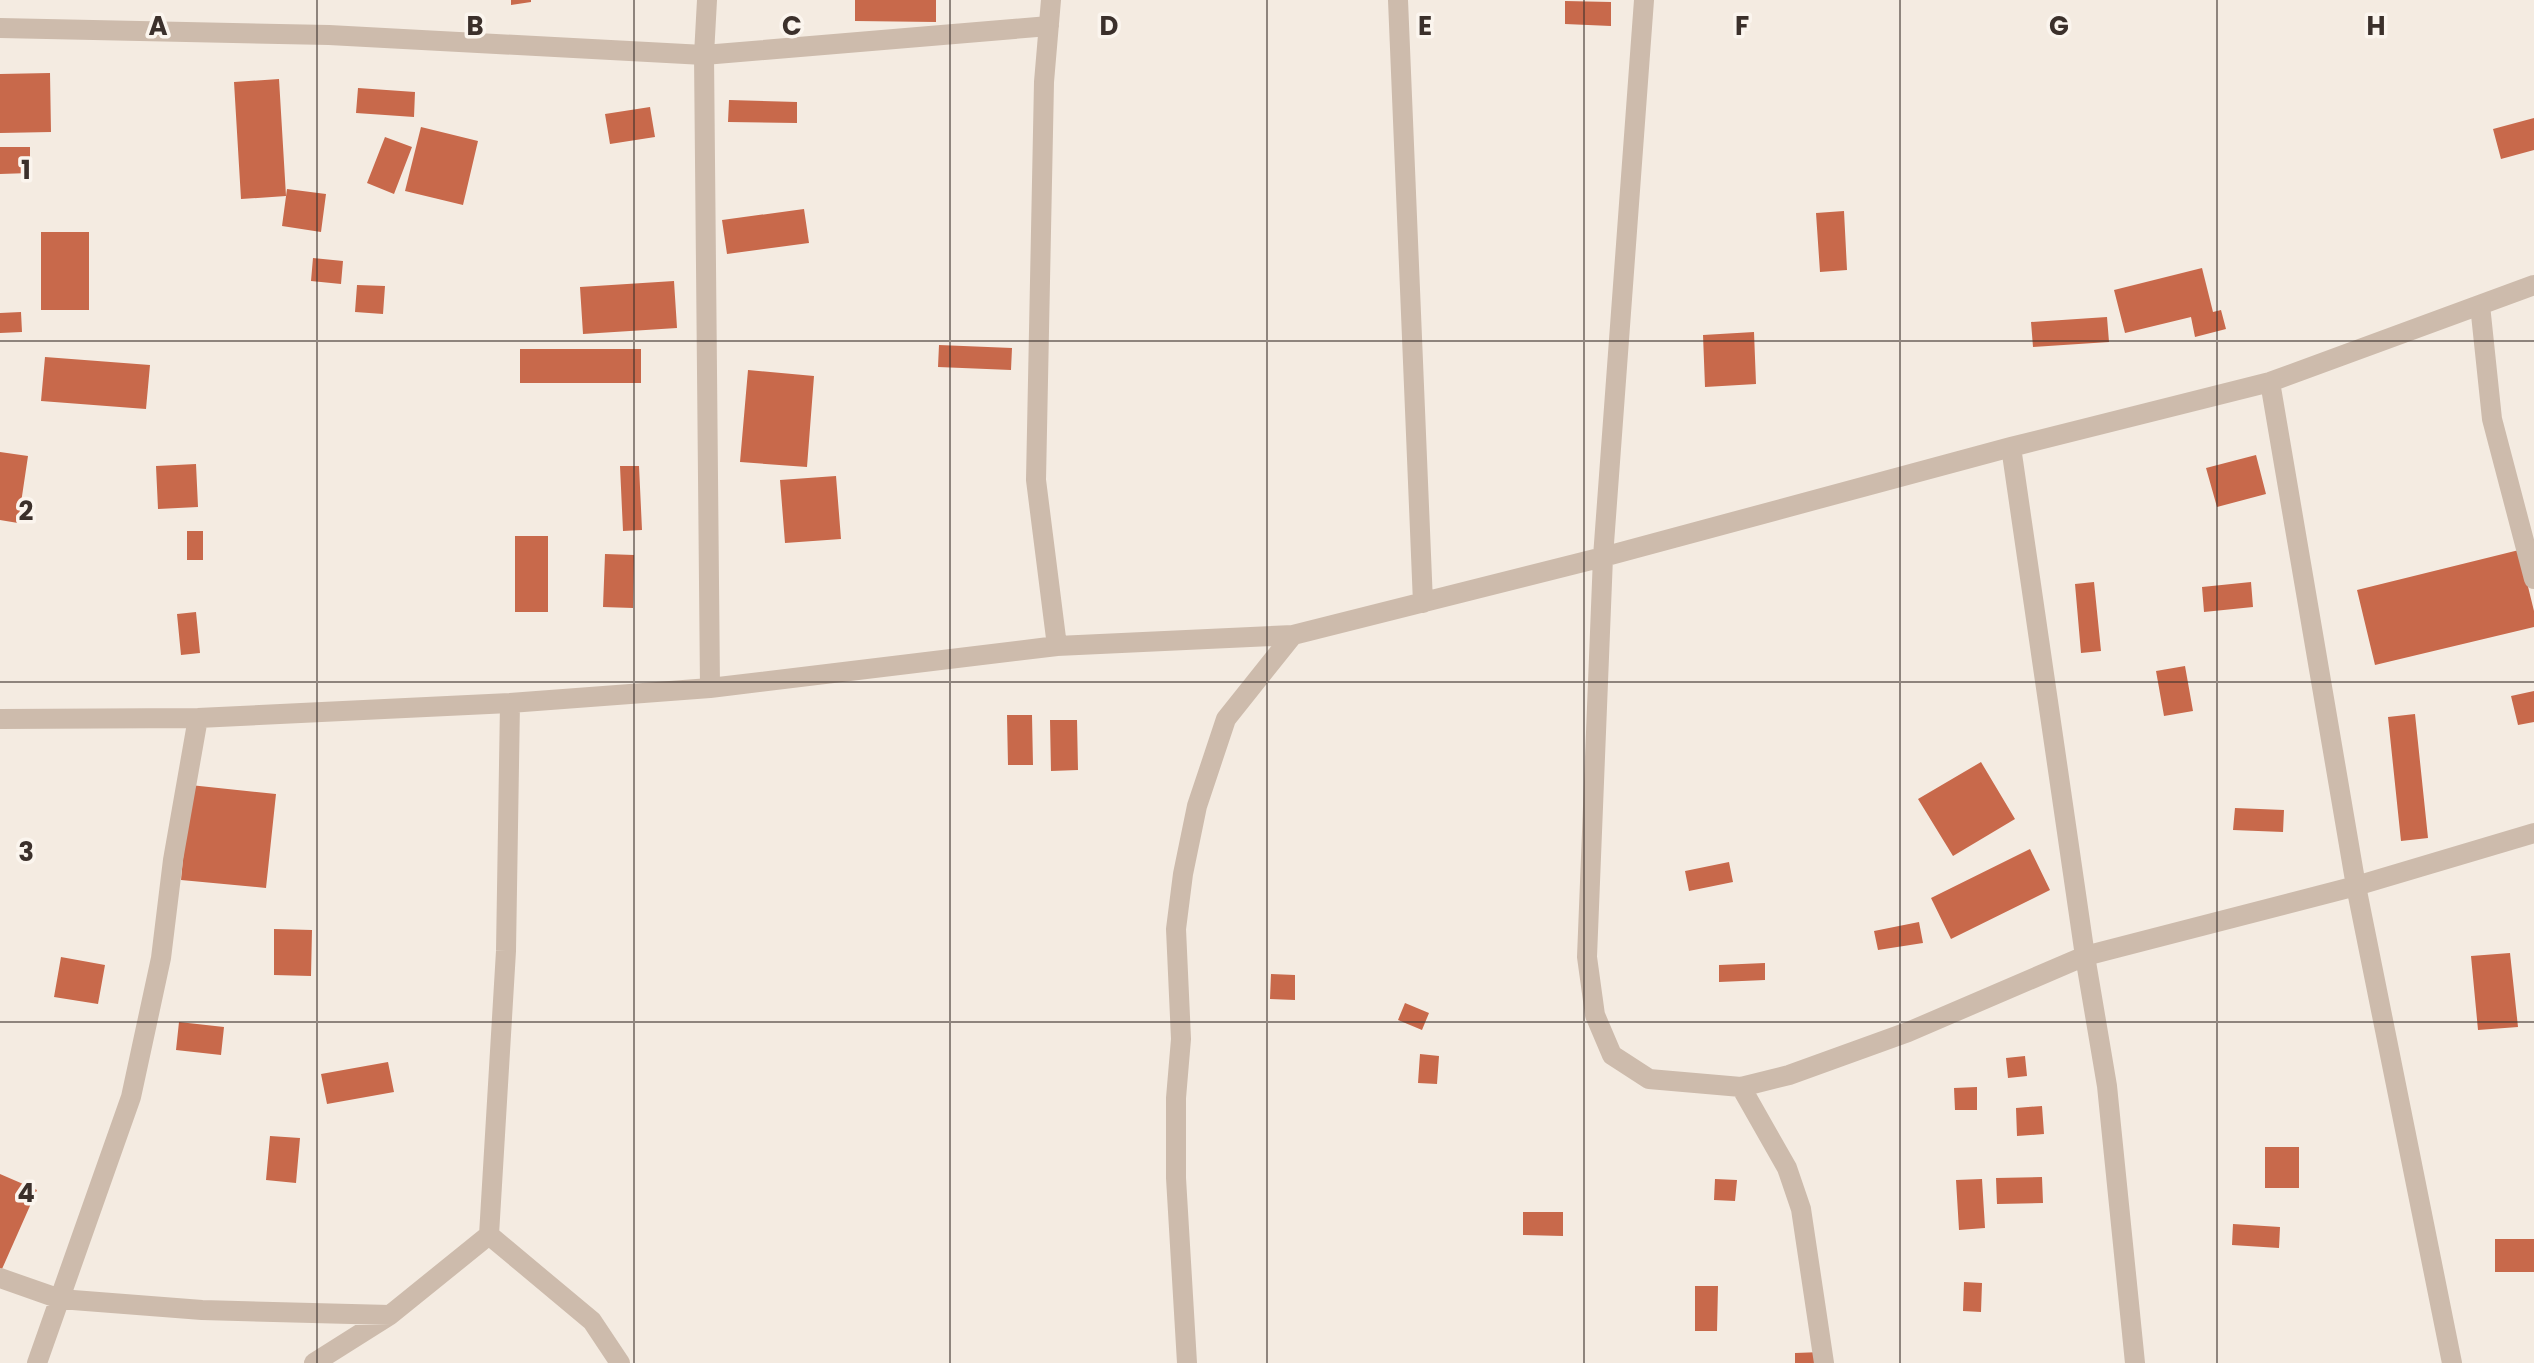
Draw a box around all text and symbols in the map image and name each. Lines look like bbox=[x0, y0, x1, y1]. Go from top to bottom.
text: A bbox=[148, 8, 168, 44]
text: B bbox=[466, 8, 484, 44]
text: C bbox=[782, 8, 802, 44]
text: D bbox=[1100, 8, 1119, 44]
text: E bbox=[1418, 8, 1432, 44]
text: F bbox=[1735, 8, 1749, 44]
text: G bbox=[2049, 8, 2069, 44]
text: H bbox=[2366, 8, 2386, 44]
text: 1 bbox=[21, 152, 31, 188]
text: 2 bbox=[19, 493, 34, 529]
text: 3 bbox=[18, 834, 34, 870]
text: 4 bbox=[17, 1175, 35, 1211]

